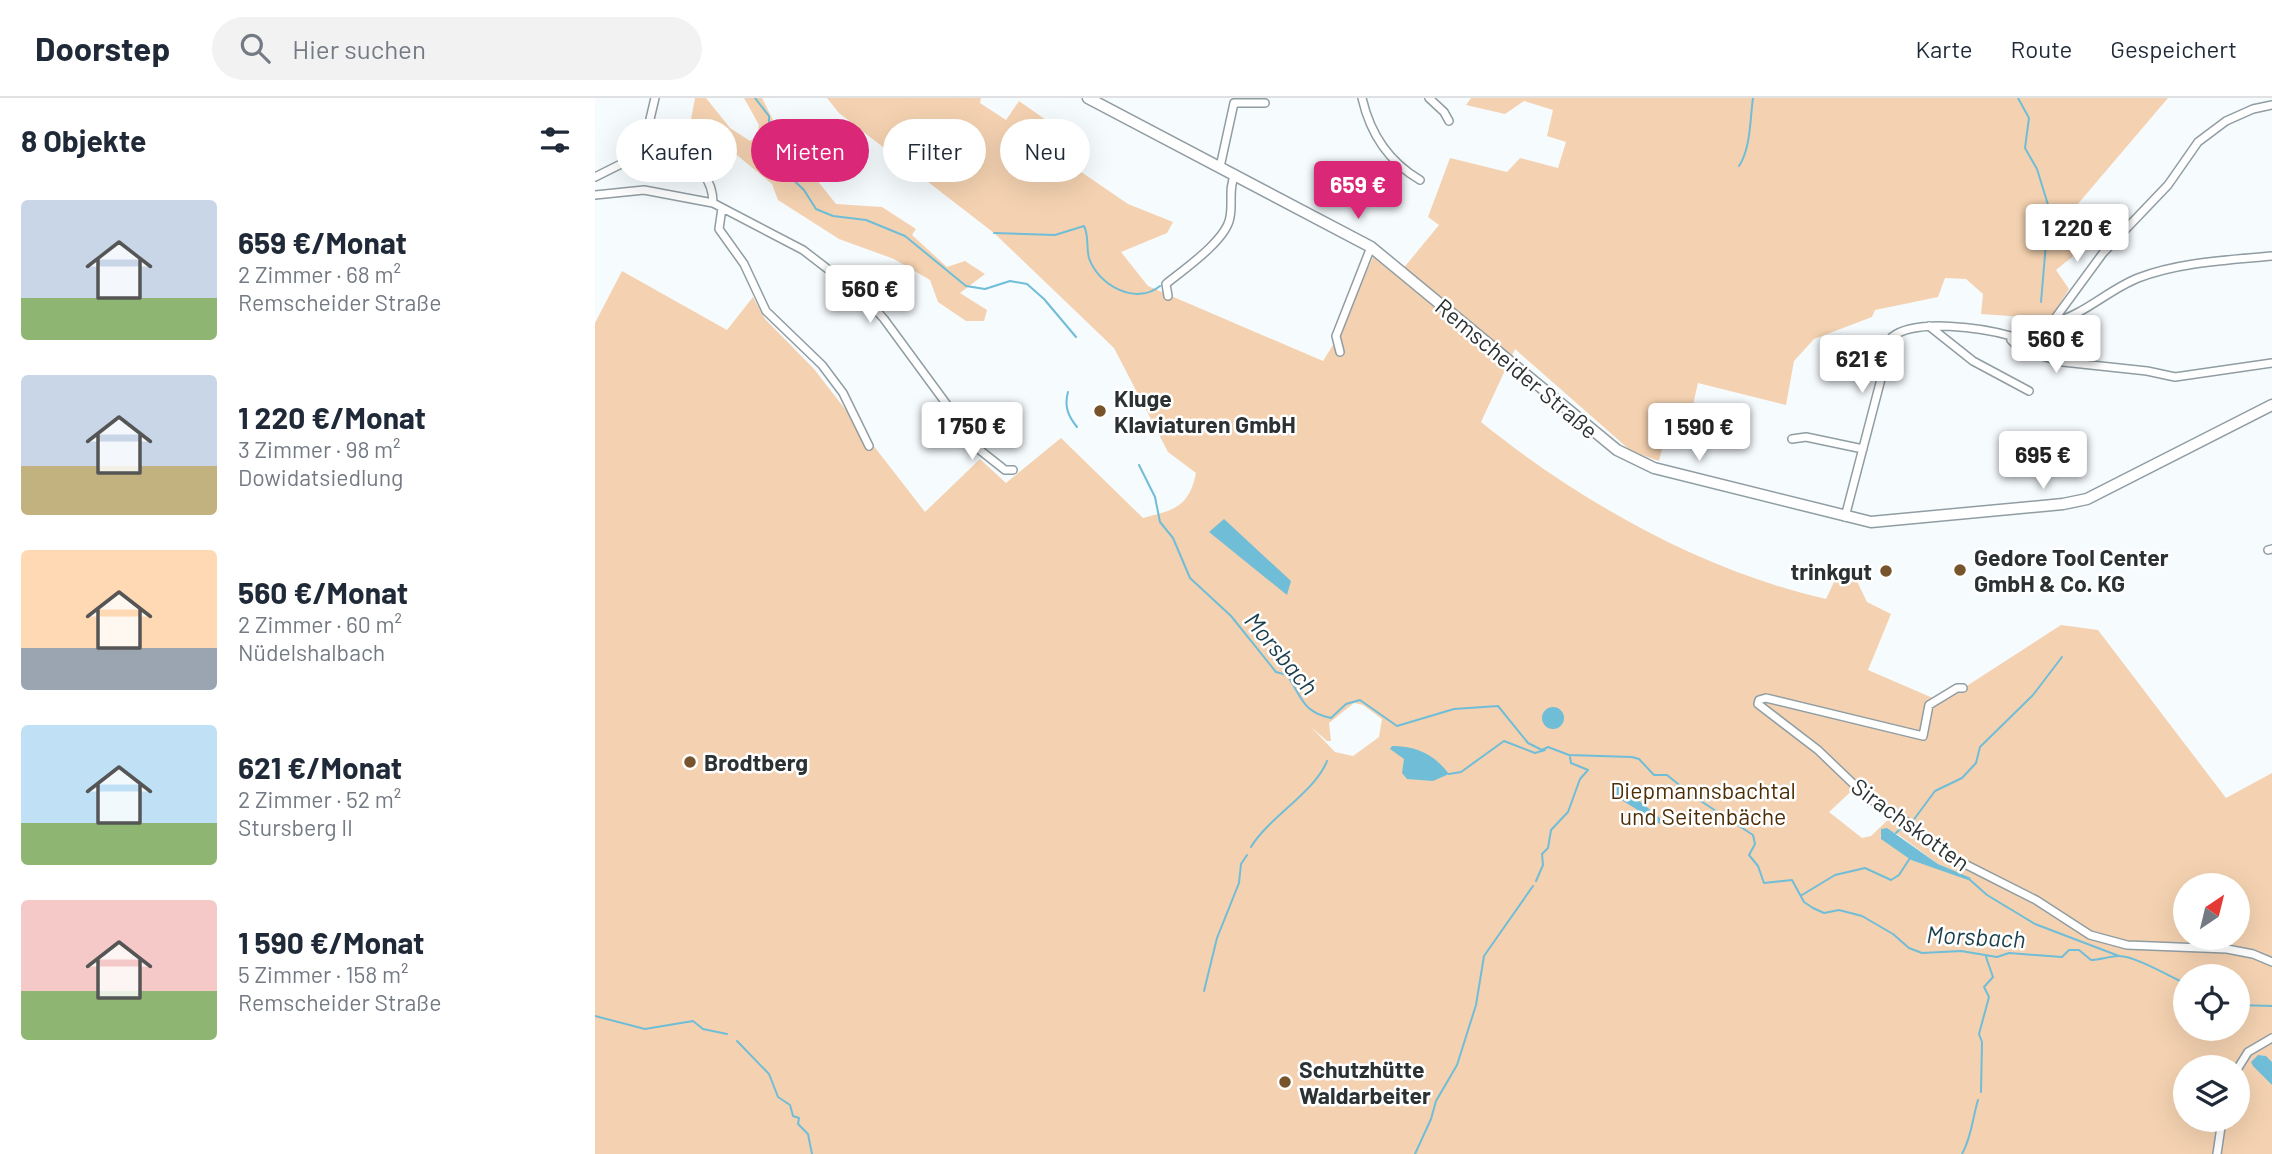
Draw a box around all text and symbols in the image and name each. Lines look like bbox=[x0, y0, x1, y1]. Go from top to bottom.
search box bbox=[212, 17, 702, 80]
text: Doorstep bbox=[35, 28, 170, 68]
icon: search bbox=[236, 29, 274, 67]
text: Hier suchen bbox=[292, 33, 426, 64]
text: Karte bbox=[1915, 34, 1973, 63]
text: Route bbox=[2011, 34, 2072, 63]
text: Gespeichert bbox=[2110, 34, 2237, 63]
chip: Kaufen bbox=[616, 119, 737, 182]
chip: Mieten bbox=[751, 119, 869, 182]
chip: Filter bbox=[883, 119, 986, 182]
chip: Neu bbox=[1000, 119, 1090, 182]
icon: filters bbox=[536, 121, 574, 159]
text: 8 Objekte bbox=[21, 122, 146, 158]
pin: 659 € bbox=[1309, 162, 1407, 221]
text: 659 € bbox=[1330, 170, 1386, 198]
pin: 1 220 € bbox=[2012, 204, 2142, 264]
text: 1 220 € bbox=[2042, 213, 2112, 241]
text: 659 €/Monat bbox=[238, 224, 407, 260]
icon: home bbox=[77, 228, 161, 312]
text: 2 Zimmer · 68 m² bbox=[238, 260, 401, 288]
pin: 560 € bbox=[821, 266, 919, 325]
text: 560 € bbox=[841, 274, 899, 302]
text: Remscheider Straße bbox=[238, 288, 441, 316]
street label: Remscheider Straße bbox=[1430, 292, 1604, 444]
pin: 560 € bbox=[2007, 316, 2105, 375]
text: 560 € bbox=[2027, 324, 2085, 352]
pin: 621 € bbox=[1813, 336, 1911, 395]
text: 621 € bbox=[1836, 344, 1888, 372]
place label: Kluge Klaviaturen GmbH bbox=[1114, 384, 1296, 438]
text: 1 220 €/Monat bbox=[238, 399, 426, 435]
pin: 1 750 € bbox=[907, 402, 1037, 462]
icon: home bbox=[77, 403, 161, 487]
marker: Kluge Klaviaturen GmbH bbox=[1092, 403, 1108, 419]
pin: 1 590 € bbox=[1634, 404, 1764, 463]
text: 1 750 € bbox=[938, 411, 1006, 439]
text: 1 590 € bbox=[1664, 412, 1734, 440]
pin: 695 € bbox=[1994, 432, 2092, 491]
text: 3 Zimmer · 98 m² bbox=[238, 435, 401, 463]
text: 695 € bbox=[2015, 440, 2071, 468]
text: Dowidatsiedlung bbox=[238, 463, 403, 491]
place label: Gedore Tool Center GmbH & Co. KG bbox=[1974, 543, 2169, 597]
place label: trinkgut bbox=[1790, 557, 1872, 585]
marker: Gedore Tool Center GmbH & Co. KG bbox=[1952, 562, 1968, 578]
marker: trinkgut bbox=[1878, 563, 1894, 579]
text: 560 €/Monat bbox=[238, 574, 408, 610]
icon: home bbox=[77, 578, 161, 662]
water label: Morsbach bbox=[1239, 606, 1325, 700]
text: 2 Zimmer · 60 m² bbox=[238, 610, 402, 638]
text: Nüdelshalbach bbox=[238, 638, 385, 666]
place label: Brodtberg bbox=[704, 748, 808, 776]
text: 621 €/Monat bbox=[238, 749, 402, 785]
icon: home bbox=[77, 753, 161, 837]
marker: Brodtberg bbox=[682, 754, 698, 770]
street label: Sirachskotten bbox=[1846, 772, 1976, 876]
park label: Diepmannsbachtal und Seitenbäche bbox=[1610, 776, 1796, 830]
text: 2 Zimmer · 52 m² bbox=[238, 785, 401, 813]
text: Stursberg II bbox=[238, 813, 353, 841]
north arrow bbox=[2173, 873, 2251, 950]
map controls bbox=[2173, 873, 2250, 1132]
water label: Morsbach bbox=[1926, 919, 2026, 953]
text: 1 590 €/Monat bbox=[238, 924, 425, 960]
icon: home bbox=[77, 928, 161, 1012]
text: 5 Zimmer · 158 m² bbox=[238, 960, 408, 988]
button: locate bbox=[2173, 964, 2250, 1041]
text: Remscheider Straße bbox=[238, 988, 441, 1016]
place label: Schutzhütte Waldarbeiter bbox=[1299, 1055, 1431, 1109]
button: layers bbox=[2173, 1055, 2250, 1132]
marker: Schutzhütte Waldarbeiter bbox=[1277, 1074, 1293, 1090]

